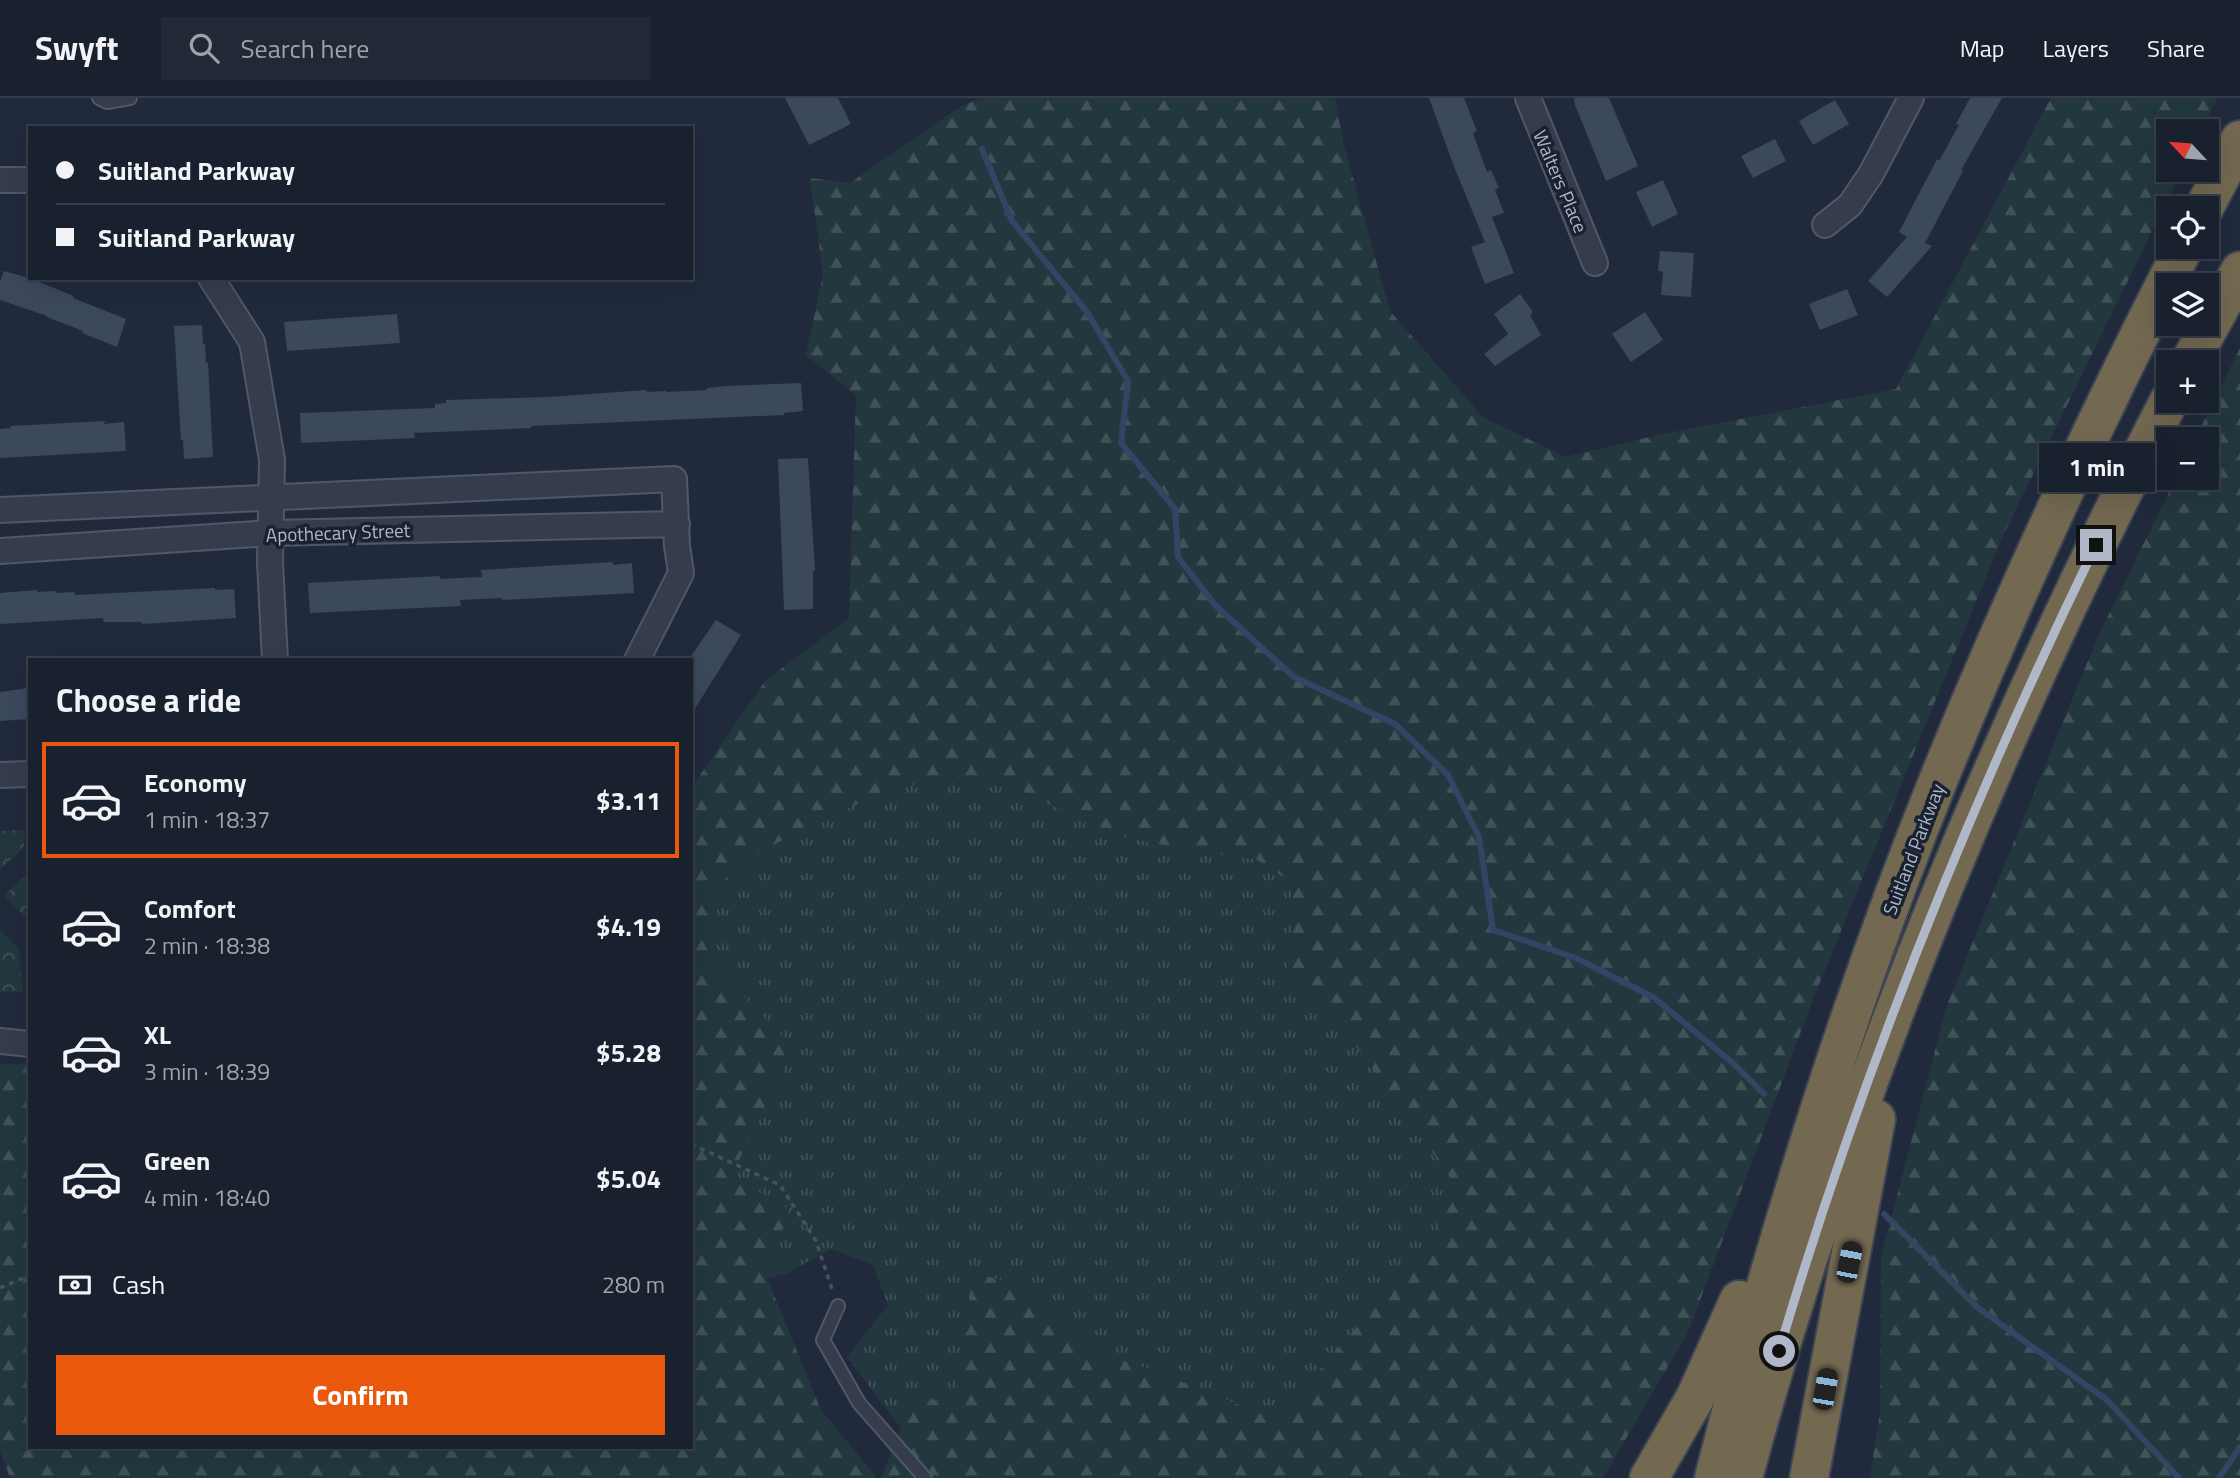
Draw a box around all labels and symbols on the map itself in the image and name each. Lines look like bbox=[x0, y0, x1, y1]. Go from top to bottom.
north arrow bbox=[2156, 119, 2219, 182]
street label: Walters Place bbox=[1526, 125, 1596, 237]
callout: 1 min bbox=[2038, 444, 2154, 492]
street label: Apothecary Street bbox=[265, 515, 411, 549]
route end bbox=[2080, 529, 2112, 561]
street label: Suitland Parkway bbox=[1875, 779, 1951, 919]
car bbox=[1835, 1239, 1864, 1285]
route start bbox=[1763, 1335, 1795, 1367]
car bbox=[1812, 1366, 1839, 1412]

